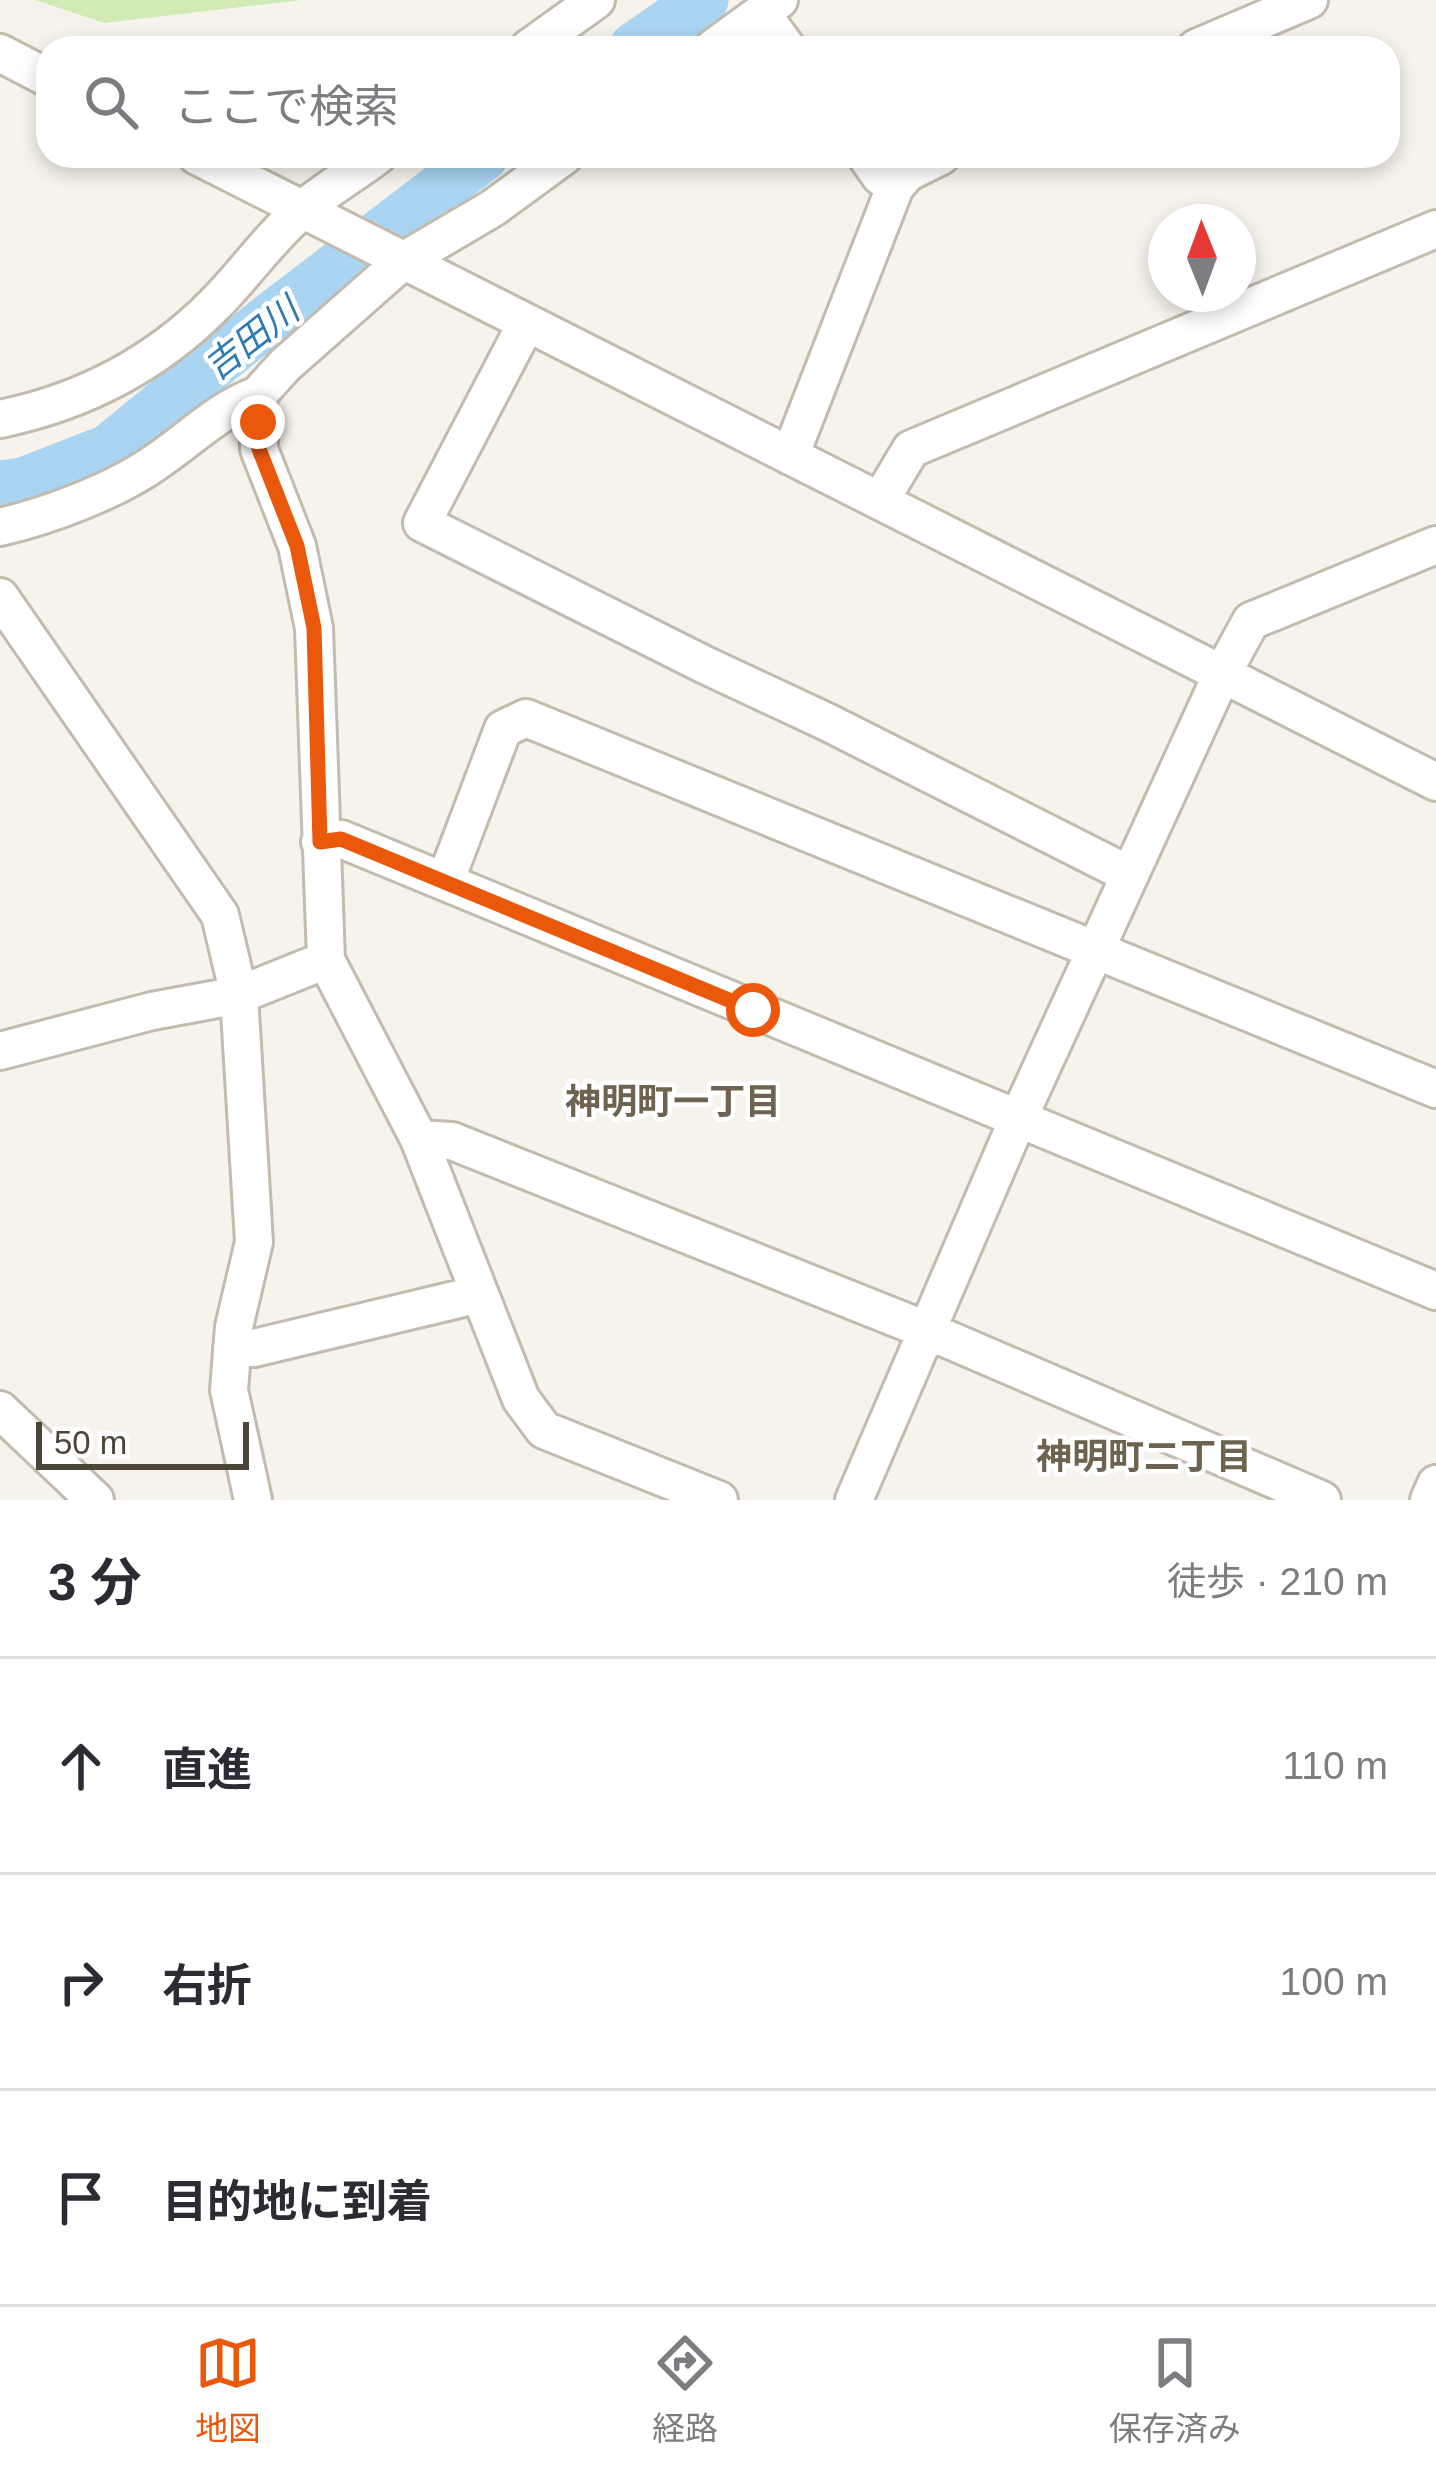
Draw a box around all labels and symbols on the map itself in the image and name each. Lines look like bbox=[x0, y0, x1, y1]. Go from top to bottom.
north arrow bbox=[1148, 204, 1256, 312]
water label: 吉田川 bbox=[196, 287, 310, 388]
route end bbox=[231, 395, 285, 449]
route start bbox=[726, 983, 780, 1037]
district label: 神明町一丁目 bbox=[565, 1081, 781, 1122]
scale bar bbox=[36, 1416, 249, 1469]
district label: 神明町二丁目 bbox=[1036, 1436, 1252, 1477]

